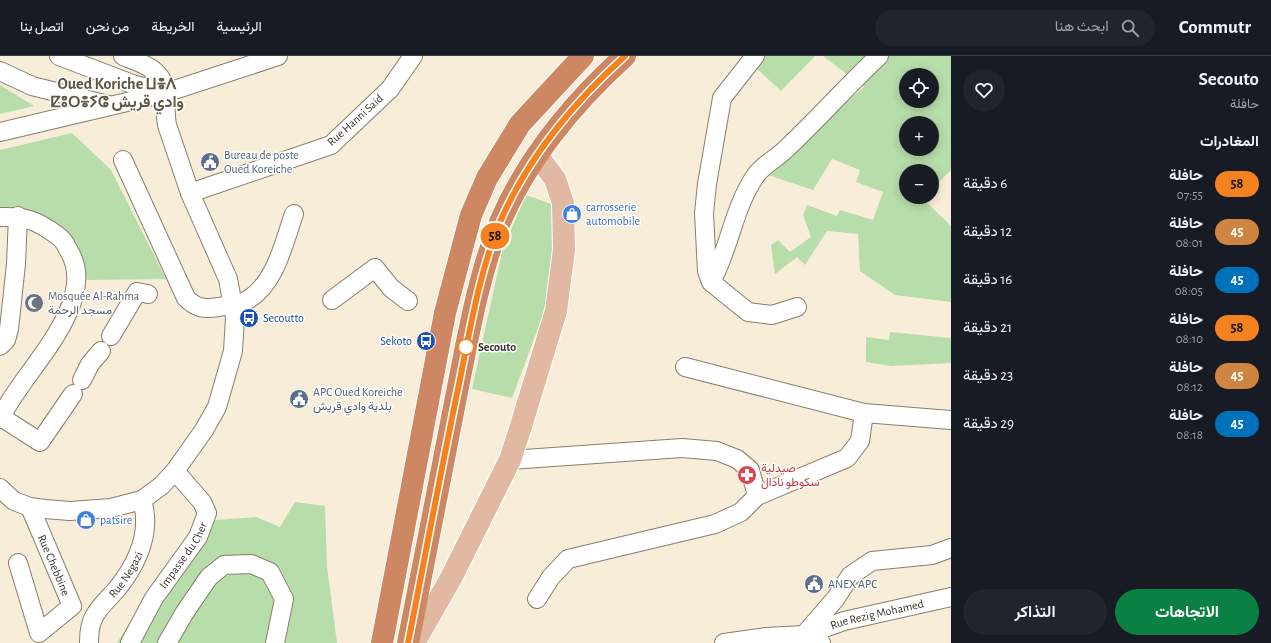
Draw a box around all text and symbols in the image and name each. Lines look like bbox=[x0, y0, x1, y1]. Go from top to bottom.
search box bbox=[875, 10, 1155, 46]
icon: search bbox=[1119, 17, 1141, 39]
text: Commutr bbox=[1179, 18, 1251, 37]
text: ابحث هنا bbox=[1055, 19, 1109, 34]
text: اتصل بنا bbox=[20, 20, 64, 34]
text: من نحن bbox=[86, 20, 129, 34]
text: الخريطة bbox=[151, 20, 195, 34]
text: الرئيسية bbox=[217, 20, 262, 34]
map controls bbox=[899, 68, 939, 204]
button: locate bbox=[899, 68, 939, 108]
button: heart bbox=[963, 69, 1005, 111]
text: Secouto bbox=[1199, 70, 1259, 89]
district label: Oued Koriche ⵡⴻⴷ ⵇⵓⵔⴻⵢⵛ وادي قريش bbox=[50, 76, 184, 115]
street label: Rue Hanni Said bbox=[325, 92, 385, 148]
text: حافلة bbox=[1230, 98, 1259, 111]
button: + bbox=[899, 116, 939, 156]
text: المغادرات bbox=[1200, 134, 1259, 149]
place label: Bureau de poste Oued Koreiche bbox=[224, 149, 299, 175]
public building icon: Bureau de poste Oued Koreiche bbox=[199, 151, 221, 173]
button: − bbox=[899, 164, 939, 204]
text: حافلة bbox=[1169, 168, 1203, 183]
text: 6 دقيقة bbox=[963, 176, 1007, 191]
text: 58 bbox=[1231, 177, 1243, 191]
text: 07:55 bbox=[1177, 189, 1203, 202]
place label: carrosserie automobile bbox=[586, 201, 640, 227]
shop icon: carrosserie automobile bbox=[561, 203, 583, 225]
text: حافلة bbox=[1169, 216, 1203, 231]
line badge: 58 bbox=[477, 223, 513, 249]
text: 12 دقيقة bbox=[963, 224, 1012, 239]
text: 45 bbox=[1230, 225, 1244, 239]
text: 58 bbox=[489, 229, 501, 243]
text: 08:01 bbox=[1176, 237, 1203, 250]
text: حافلة bbox=[1169, 264, 1203, 279]
text: 16 دقيقة bbox=[963, 272, 1012, 287]
text: 45 bbox=[1230, 273, 1244, 287]
text: 08:05 bbox=[1175, 285, 1203, 298]
place label: Mosquée Al-Rahma مسجد الرحمة bbox=[48, 290, 140, 318]
mosque icon: Mosquée Al-Rahma مسجد الرحمة bbox=[23, 292, 45, 314]
bus stop icon: Secoutto bbox=[238, 307, 260, 329]
place label: Secoutto bbox=[263, 312, 304, 324]
text: حافلة bbox=[1169, 312, 1203, 327]
text: 21 دقيقة bbox=[963, 320, 1012, 335]
text: 58 bbox=[1231, 321, 1243, 335]
bus stop icon: Sekoto bbox=[415, 330, 437, 352]
text: 08:10 bbox=[1176, 333, 1203, 346]
place label: Sekoto bbox=[380, 335, 412, 347]
marker: Secouto bbox=[457, 338, 475, 356]
place label: Secouto bbox=[478, 341, 516, 353]
text: حافلة bbox=[1169, 360, 1203, 375]
text: 23 دقيقة bbox=[963, 368, 1013, 383]
text: 45 bbox=[1230, 369, 1244, 383]
text: 08:12 bbox=[1177, 381, 1203, 394]
place label: APC Oued Koreiche بلدية وادي قريش bbox=[313, 386, 403, 416]
public building icon: APC Oued Koreiche بلدية وادي قريش bbox=[288, 388, 310, 410]
text: حافلة bbox=[1169, 408, 1203, 423]
text: 29 دقيقة bbox=[963, 416, 1014, 431]
text: 45 bbox=[1230, 417, 1244, 431]
text: 08:18 bbox=[1176, 429, 1203, 442]
place label: صيدلية سكوطو نادال bbox=[761, 462, 820, 490]
pharmacy icon: صيدلية سكوطو نادال bbox=[736, 464, 758, 486]
shop icon: patsire bbox=[75, 509, 97, 531]
place label: patsire bbox=[100, 514, 132, 526]
street label: Impasse du Cher bbox=[157, 520, 209, 591]
street label: Rue Chebbine bbox=[36, 533, 72, 597]
street label: Rue Negazi bbox=[106, 550, 145, 600]
public building icon: ANEX APC bbox=[803, 573, 825, 595]
place label: ANEX APC bbox=[828, 578, 877, 590]
button: التذاكر bbox=[963, 589, 1107, 635]
button: الاتجاهات bbox=[1115, 589, 1259, 635]
street label: Rue Rezig Mohamed bbox=[829, 597, 925, 631]

